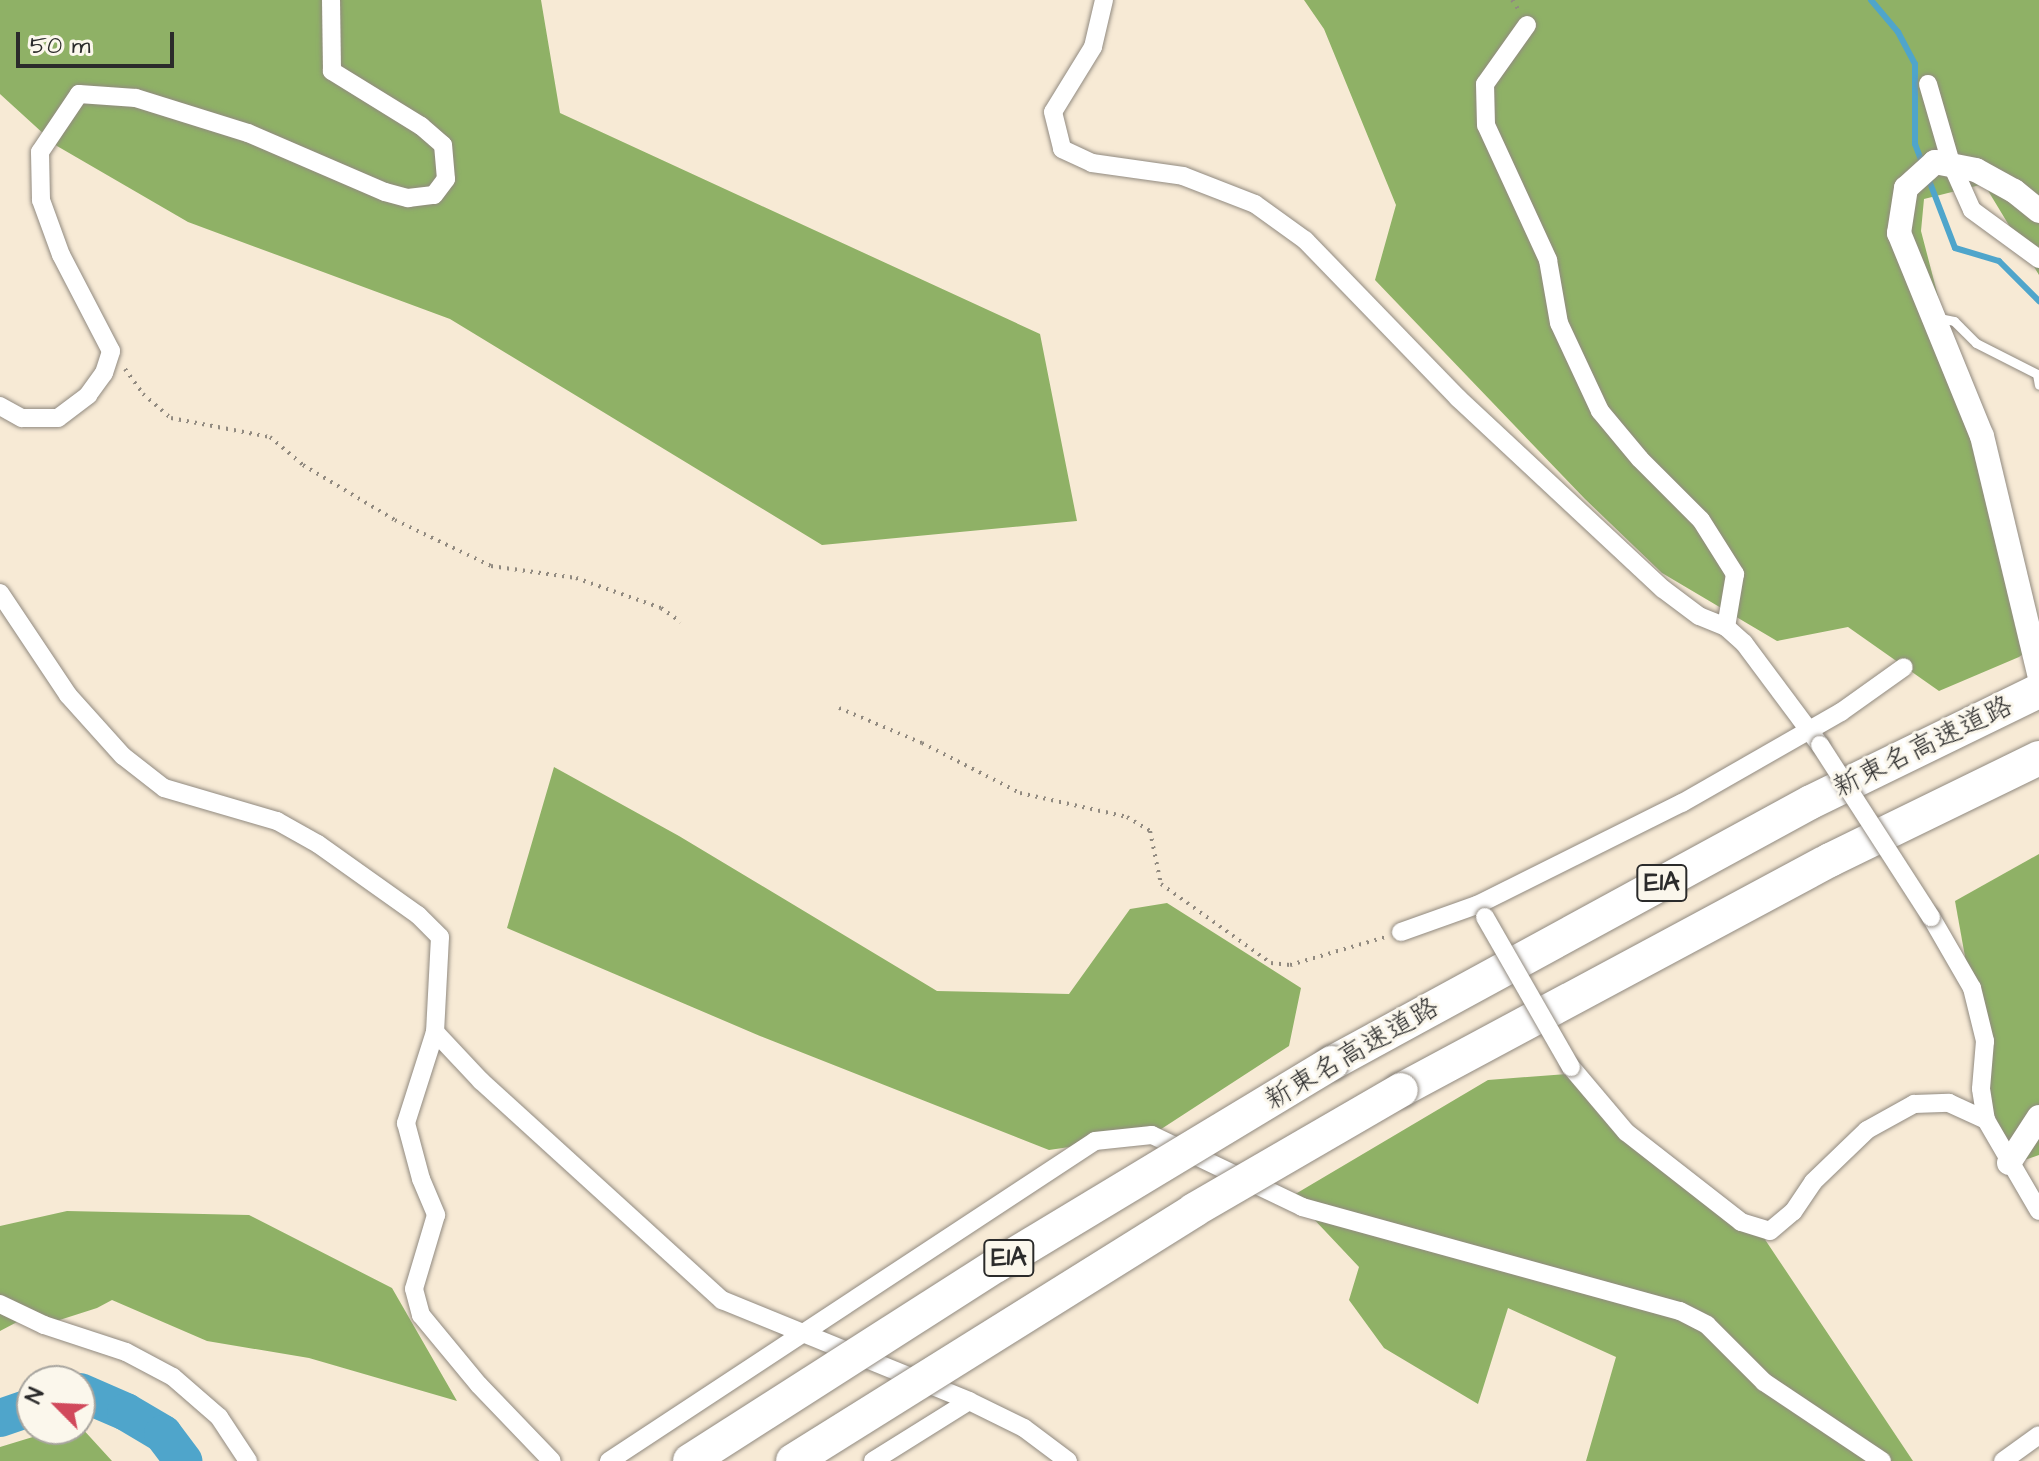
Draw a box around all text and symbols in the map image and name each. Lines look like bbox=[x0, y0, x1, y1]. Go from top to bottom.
scale bar bbox=[20, 16, 178, 66]
text: 50 m bbox=[30, 29, 90, 63]
street label: 新東名高速道路 bbox=[1828, 689, 2018, 805]
road number: E1A bbox=[1636, 861, 1688, 905]
street label: 新東名高速道路 bbox=[1259, 990, 1445, 1118]
road number: E1A bbox=[983, 1236, 1035, 1280]
north arrow bbox=[16, 1365, 96, 1445]
text: N bbox=[18, 1383, 52, 1408]

